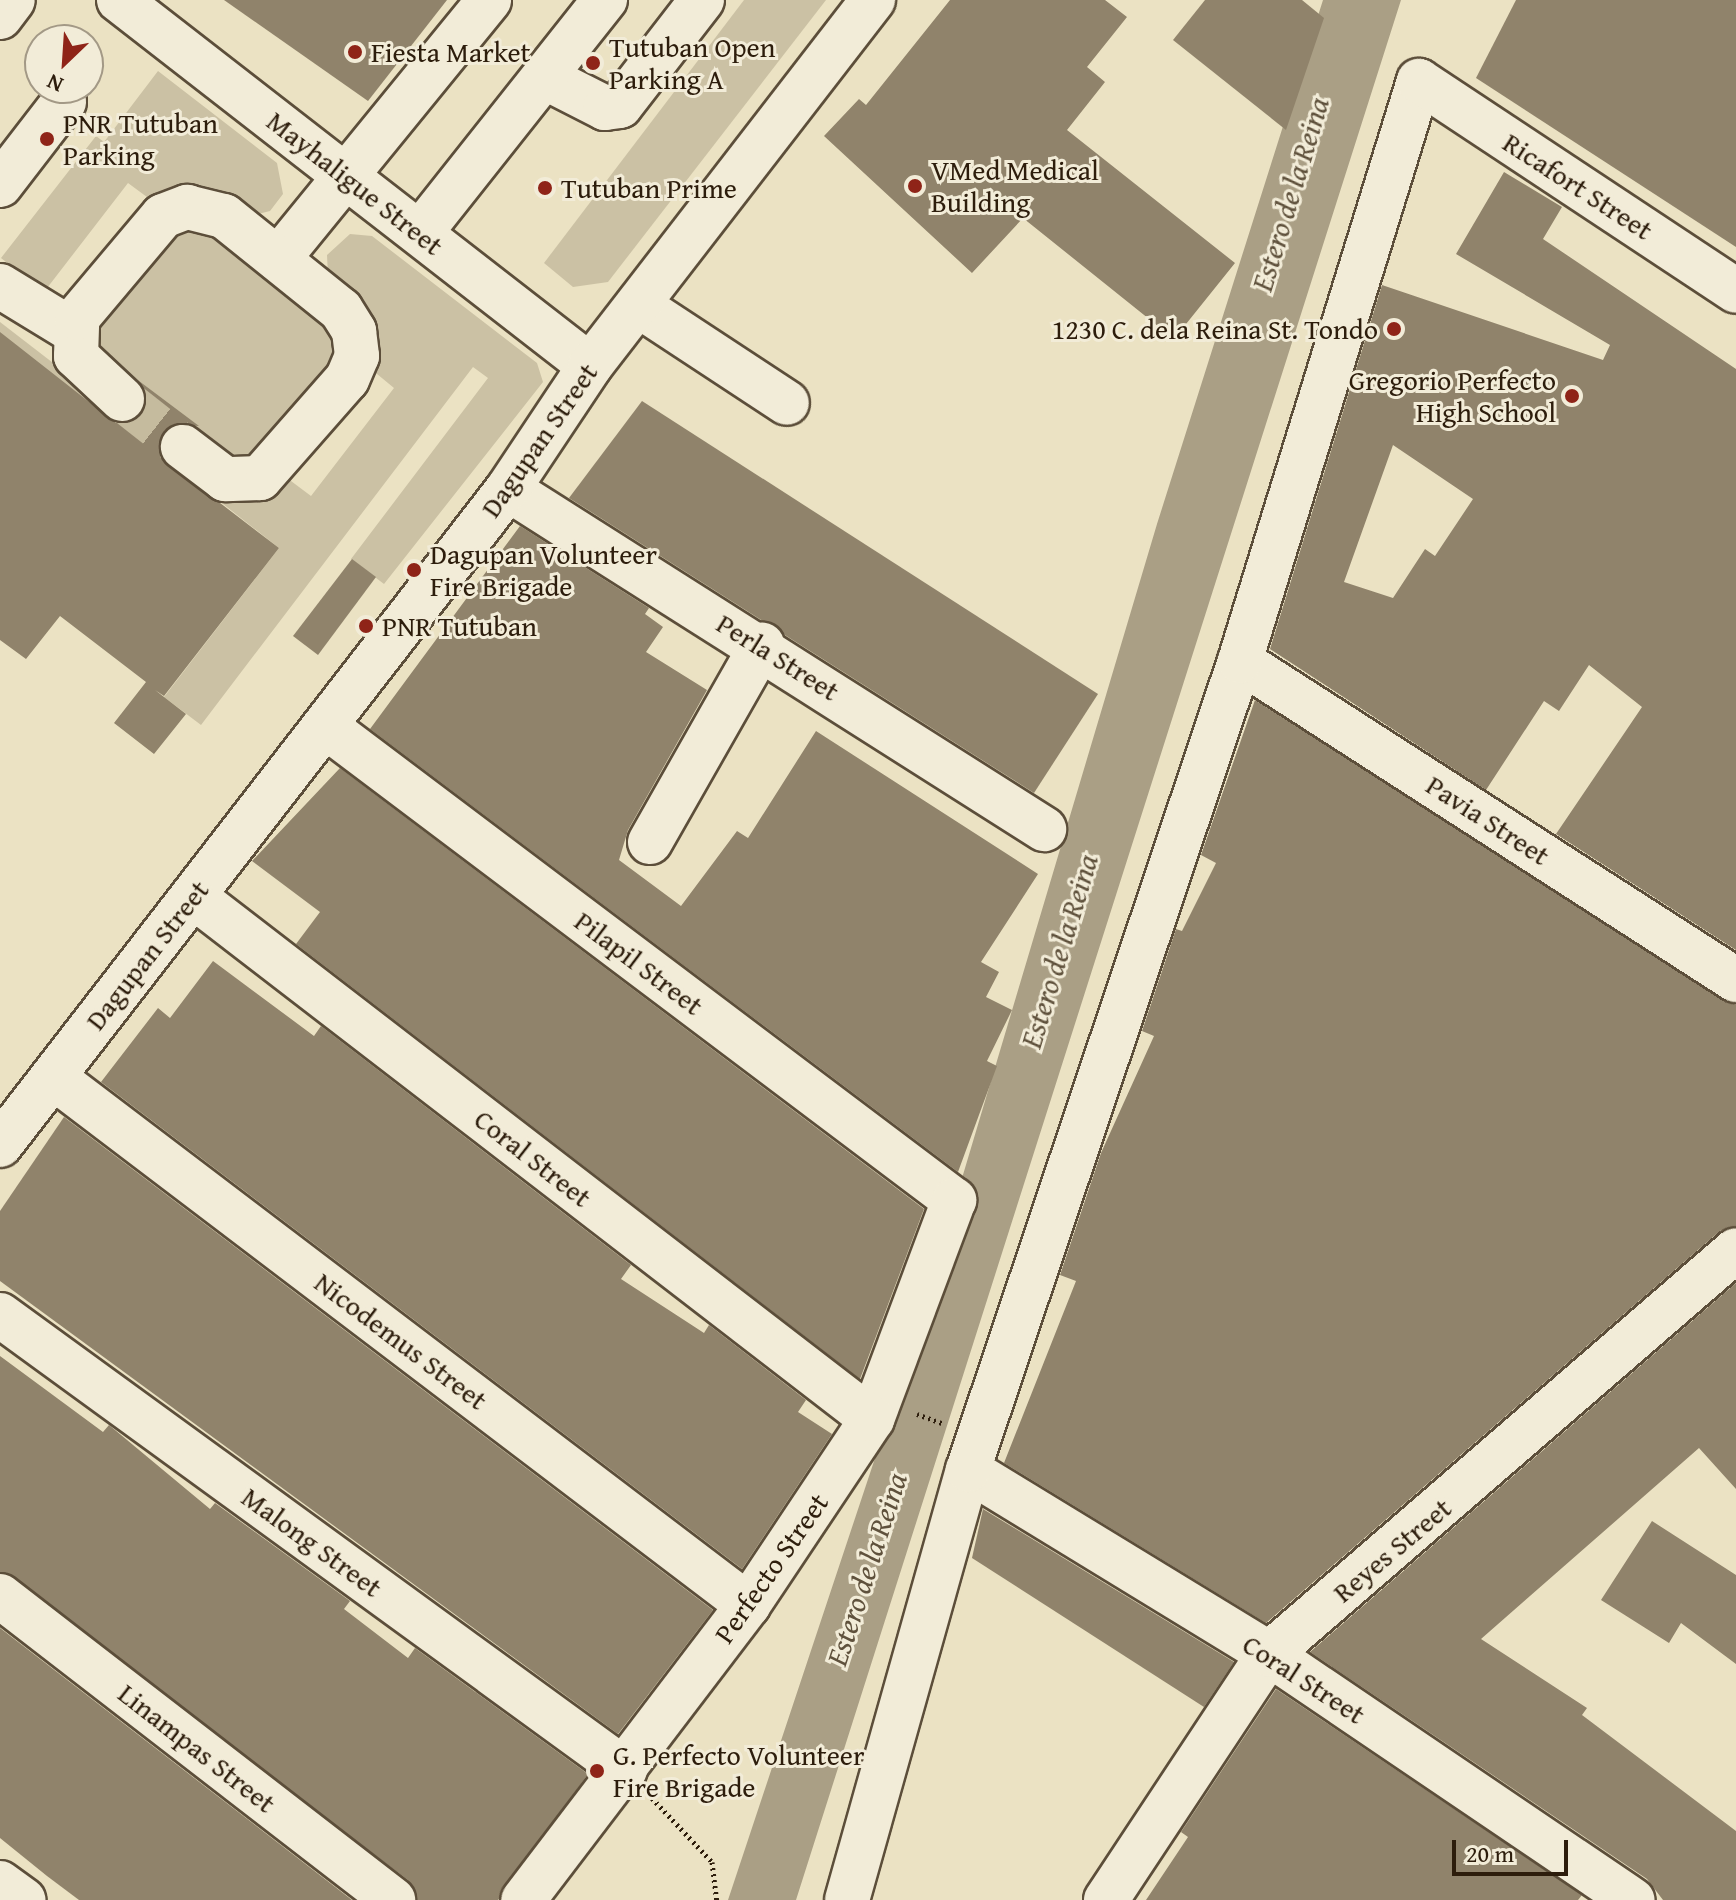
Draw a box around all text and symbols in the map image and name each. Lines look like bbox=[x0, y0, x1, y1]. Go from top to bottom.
north arrow bbox=[24, 24, 104, 104]
place label: Tutuban Open Parking A bbox=[609, 30, 775, 96]
place label: Fiesta Market bbox=[371, 35, 530, 69]
marker: Fiesta Market bbox=[346, 43, 364, 61]
marker: Tutuban Open Parking A bbox=[584, 54, 602, 72]
text: N bbox=[41, 66, 68, 102]
water label: Estero de la Reina bbox=[1243, 93, 1337, 295]
street label: Mayhaligue Street bbox=[260, 104, 450, 262]
place label: PNR Tutuban Parking bbox=[63, 106, 218, 172]
street label: Ricafort Street bbox=[1497, 125, 1659, 247]
marker: PNR Tutuban Parking bbox=[38, 130, 56, 148]
place label: VMed Medical Building bbox=[931, 153, 1099, 219]
place label: Tutuban Prime bbox=[561, 171, 737, 205]
marker: VMed Medical Building bbox=[906, 177, 924, 195]
marker: Tutuban Prime bbox=[536, 179, 554, 197]
place label: 1230 C. dela Reina St. Tondo bbox=[1052, 312, 1378, 346]
marker: 1230 C. dela Reina St. Tondo bbox=[1385, 320, 1403, 338]
street label: Dagupan Street bbox=[474, 356, 604, 524]
place label: Gregorio Perfecto High School bbox=[1349, 363, 1556, 429]
marker: Gregorio Perfecto High School bbox=[1563, 387, 1581, 405]
place label: Dagupan Volunteer Fire Brigade bbox=[430, 537, 657, 603]
marker: Dagupan Volunteer Fire Brigade bbox=[405, 561, 423, 579]
street label: Perla Street bbox=[711, 606, 845, 708]
place label: PNR Tutuban bbox=[382, 609, 537, 643]
marker: PNR Tutuban bbox=[357, 617, 375, 635]
street label: Pavia Street bbox=[1420, 768, 1556, 872]
water label: Estero de la Reina bbox=[1012, 850, 1106, 1052]
street label: Dagupan Street bbox=[78, 874, 216, 1036]
street label: Pilapil Street bbox=[568, 904, 710, 1022]
street label: Coral Street bbox=[468, 1102, 598, 1214]
street label: Nicodemus Street bbox=[308, 1265, 494, 1417]
water label: Estero de la Reina bbox=[818, 1468, 914, 1670]
street label: Malong Street bbox=[235, 1480, 389, 1604]
street label: Perfecto Street bbox=[707, 1487, 835, 1649]
street label: Reyes Street bbox=[1326, 1491, 1458, 1609]
street label: Coral Street bbox=[1237, 1627, 1371, 1731]
street label: Linampas Street bbox=[112, 1676, 282, 1820]
place label: G. Perfecto Volunteer Fire Brigade bbox=[613, 1738, 864, 1804]
marker: G. Perfecto Volunteer Fire Brigade bbox=[588, 1762, 606, 1780]
scale bar bbox=[1456, 1824, 1572, 1874]
text: 20 m bbox=[1466, 1836, 1514, 1871]

